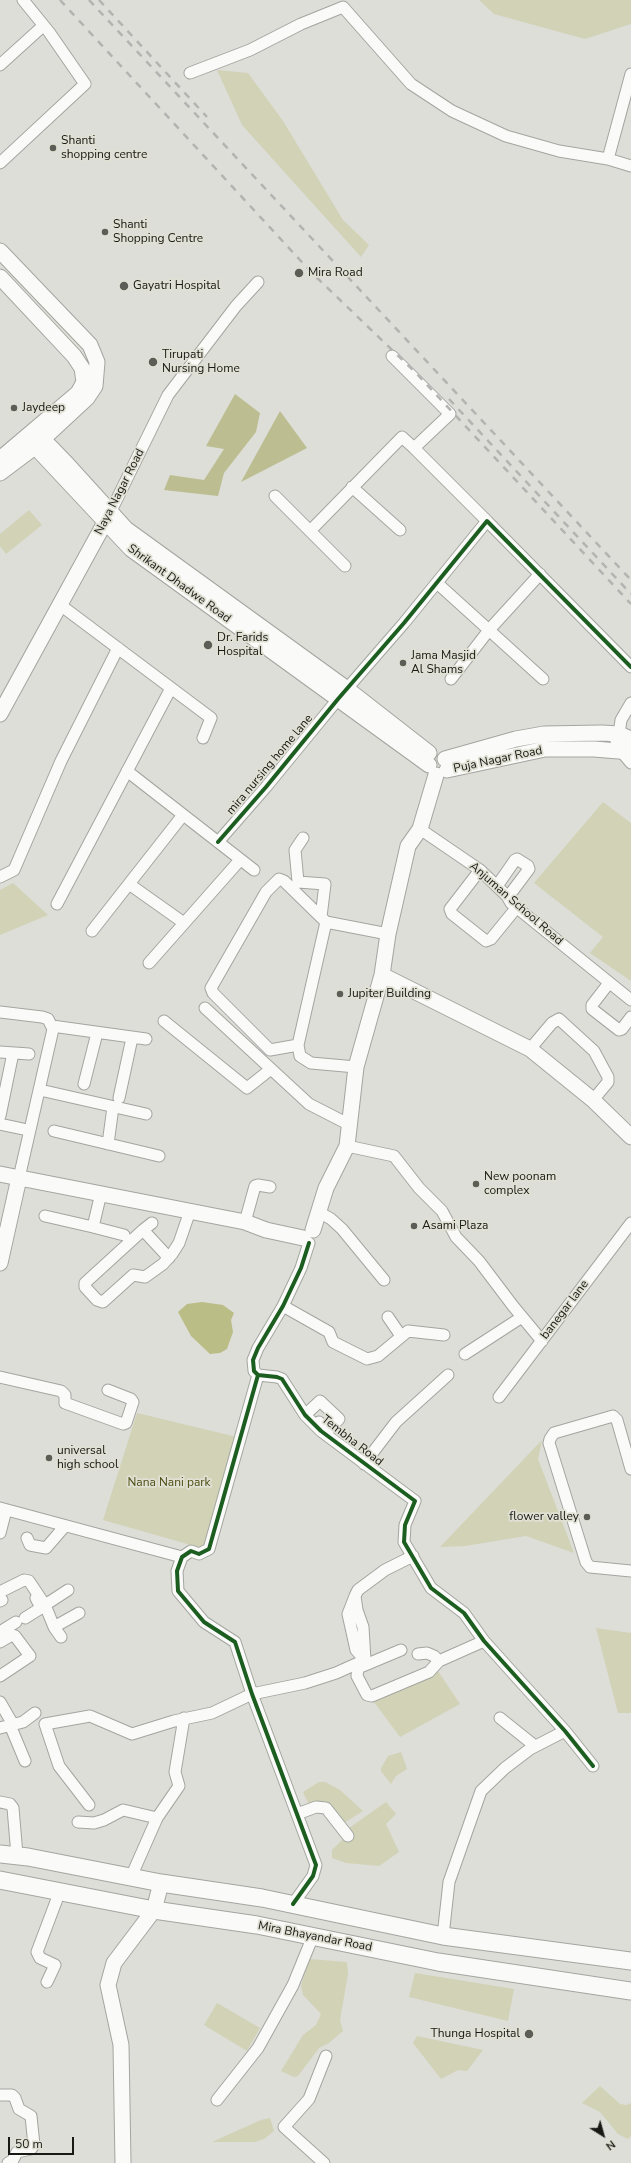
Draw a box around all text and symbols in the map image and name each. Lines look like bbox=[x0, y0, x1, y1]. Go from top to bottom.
place label: Shanti shopping centre bbox=[61, 134, 147, 162]
marker: Shanti shopping centre bbox=[48, 143, 58, 153]
place label: Shanti Shopping Centre bbox=[113, 218, 203, 246]
marker: Shanti Shopping Centre bbox=[100, 227, 110, 237]
place label: Mira Road bbox=[308, 266, 363, 280]
marker: Mira Road bbox=[293, 267, 305, 279]
place label: Gayatri Hospital bbox=[133, 279, 220, 293]
marker: Gayatri Hospital bbox=[118, 280, 130, 292]
place label: Tirupati Nursing Home bbox=[162, 348, 240, 376]
marker: Tirupati Nursing Home bbox=[147, 356, 159, 368]
place label: Jaydeep bbox=[22, 401, 65, 415]
marker: Jaydeep bbox=[9, 403, 19, 413]
street label: Naya Nagar Road bbox=[92, 447, 148, 537]
street label: Shrikant Dhadwe Road bbox=[125, 542, 233, 626]
place label: Dr. Farids Hospital bbox=[217, 631, 268, 659]
marker: Dr. Farids Hospital bbox=[202, 639, 214, 651]
place label: Jama Masjid Al Shams bbox=[411, 649, 476, 677]
marker: Jama Masjid Al Shams bbox=[398, 658, 408, 668]
street label: mira nursing home lane bbox=[224, 712, 316, 818]
street label: Puja Nagar Road bbox=[452, 744, 544, 776]
street label: Anjuman School Road bbox=[466, 859, 566, 949]
place label: Jupiter Building bbox=[348, 987, 431, 1001]
marker: Jupiter Building bbox=[335, 989, 345, 999]
place label: New poonam complex bbox=[484, 1170, 556, 1198]
marker: New poonam complex bbox=[471, 1179, 481, 1189]
place label: Asami Plaza bbox=[422, 1219, 488, 1233]
marker: Asami Plaza bbox=[409, 1221, 419, 1231]
street label: banegar lane bbox=[538, 1278, 592, 1342]
street label: Tembha Road bbox=[318, 1413, 386, 1469]
place label: universal high school bbox=[57, 1444, 119, 1472]
marker: universal high school bbox=[44, 1453, 54, 1463]
park label: Nana Nani park bbox=[127, 1476, 211, 1490]
place label: flower valley bbox=[509, 1510, 579, 1524]
marker: flower valley bbox=[582, 1512, 592, 1522]
street label: Mira Bhayandar Road bbox=[257, 1919, 373, 1955]
place label: Thunga Hospital bbox=[430, 2027, 520, 2041]
marker: Thunga Hospital bbox=[523, 2028, 535, 2040]
north arrow bbox=[583, 2115, 623, 2155]
scale bar bbox=[10, 2129, 76, 2155]
text: 50 m bbox=[15, 2136, 43, 2152]
text: N bbox=[603, 2137, 618, 2153]

